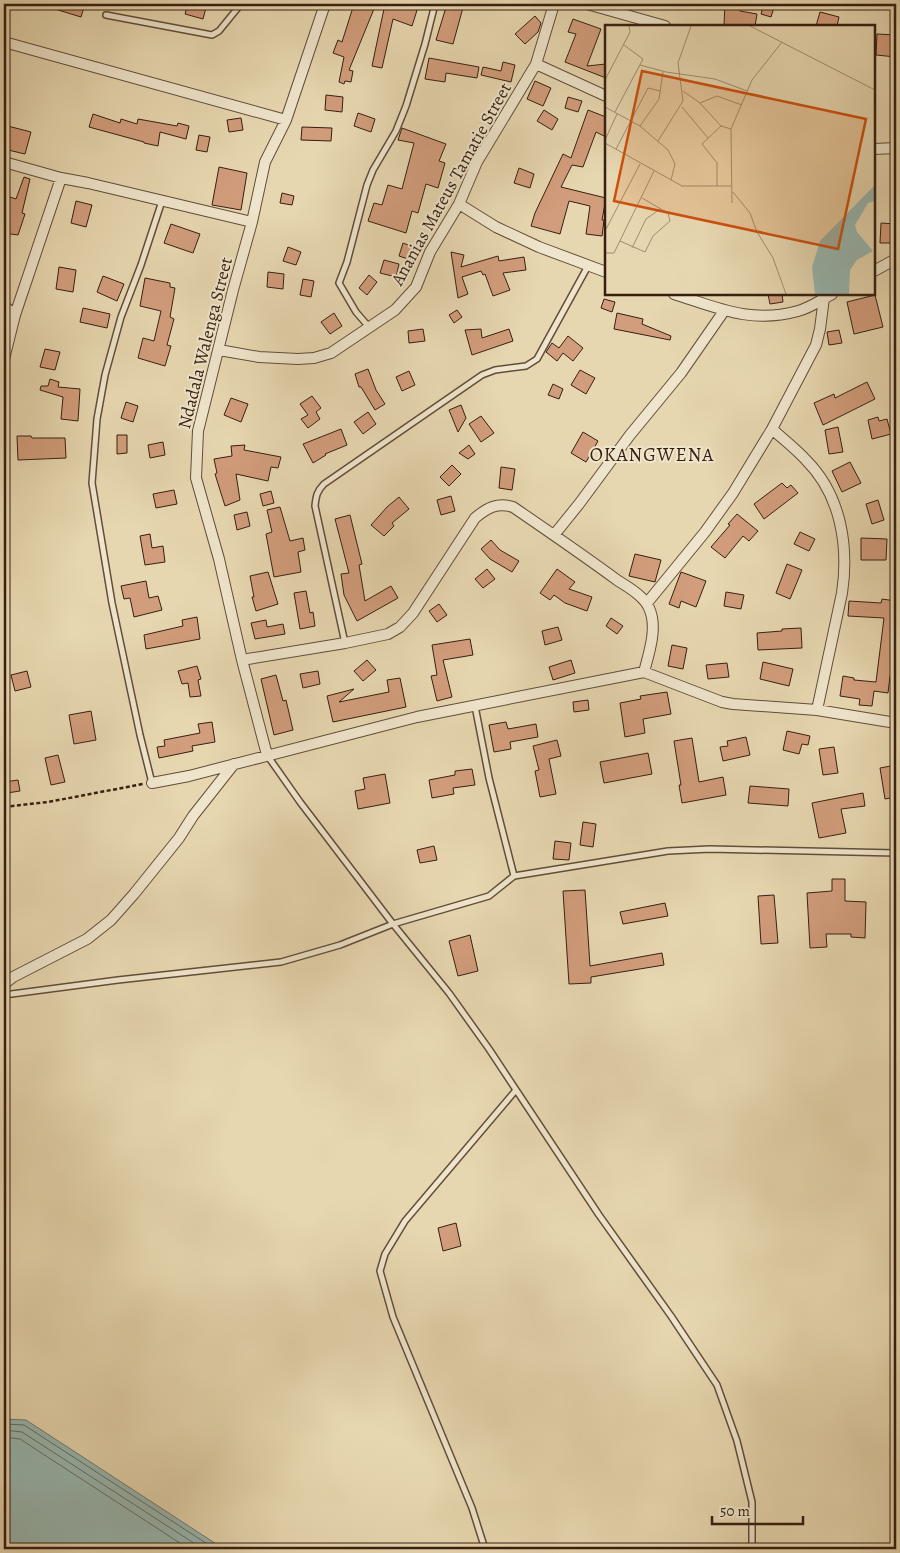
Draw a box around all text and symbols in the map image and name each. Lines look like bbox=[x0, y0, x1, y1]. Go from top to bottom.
inset map bbox=[605, 25, 875, 295]
street label: Ananias Mateus Tamatie Street bbox=[385, 78, 517, 290]
street label: Ndadala Walenga Street bbox=[172, 255, 238, 431]
district label: OKANGWENA bbox=[590, 442, 714, 468]
scale bar bbox=[712, 1493, 804, 1525]
text: 50 m bbox=[720, 1501, 750, 1521]

